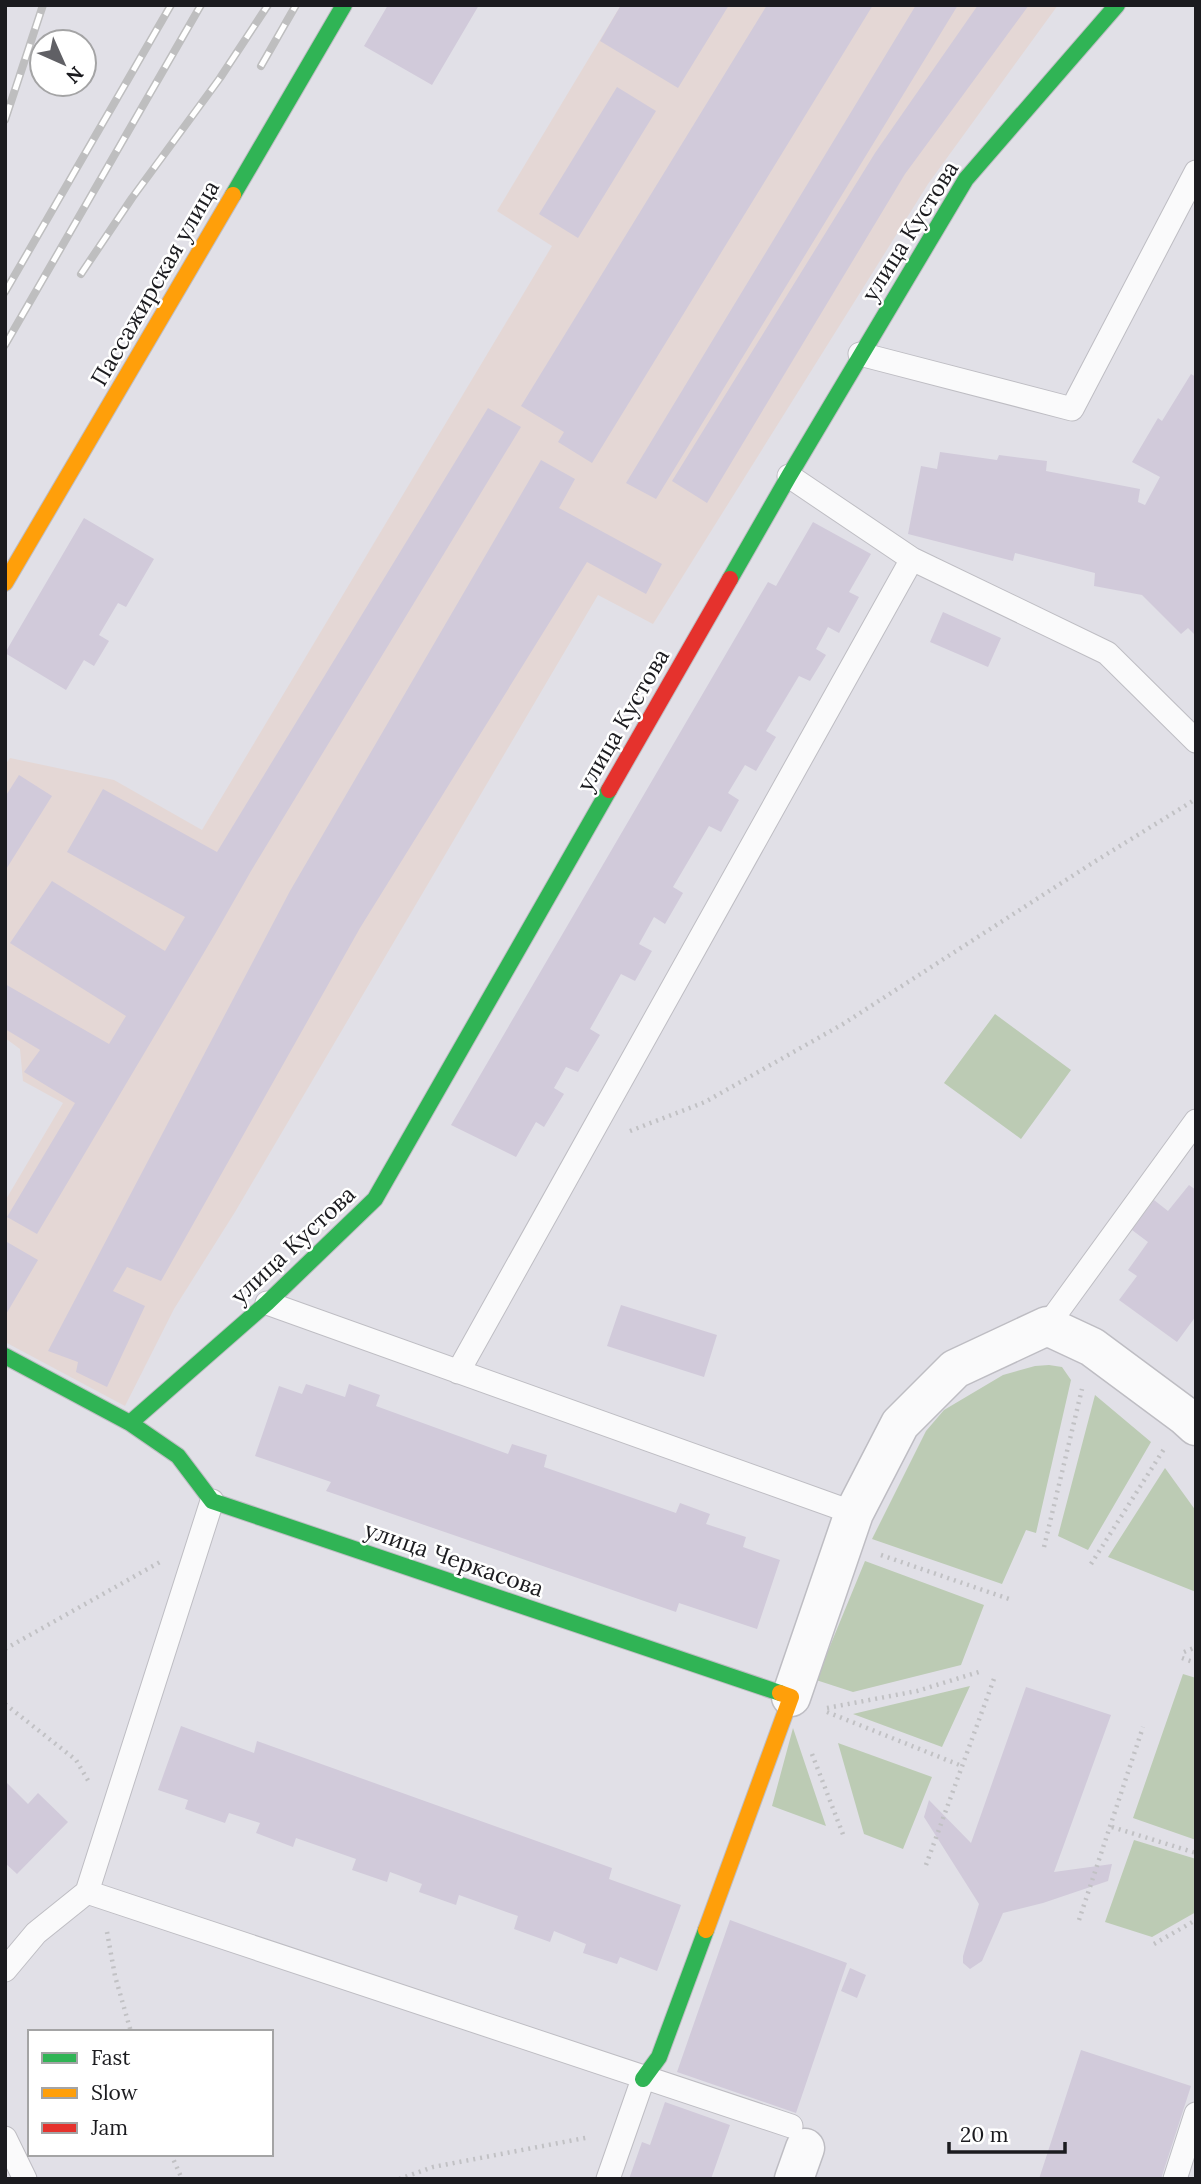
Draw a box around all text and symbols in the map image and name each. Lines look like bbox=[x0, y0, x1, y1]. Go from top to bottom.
north arrow bbox=[28, 28, 98, 98]
text: N bbox=[61, 61, 89, 89]
street label: улица Кустова bbox=[855, 155, 964, 306]
street label: Пассажирская улица bbox=[84, 175, 225, 391]
street label: улица Кустова bbox=[570, 643, 675, 796]
street label: улица Кустова bbox=[224, 1179, 361, 1310]
street label: улица Черкасова bbox=[361, 1514, 548, 1603]
legend bbox=[28, 2030, 273, 2156]
text: Fast bbox=[91, 2044, 131, 2071]
text: Slow bbox=[91, 2079, 138, 2106]
scale bar bbox=[949, 2110, 1064, 2154]
text: Jam bbox=[90, 2114, 128, 2141]
text: 20 m bbox=[960, 2121, 1009, 2148]

